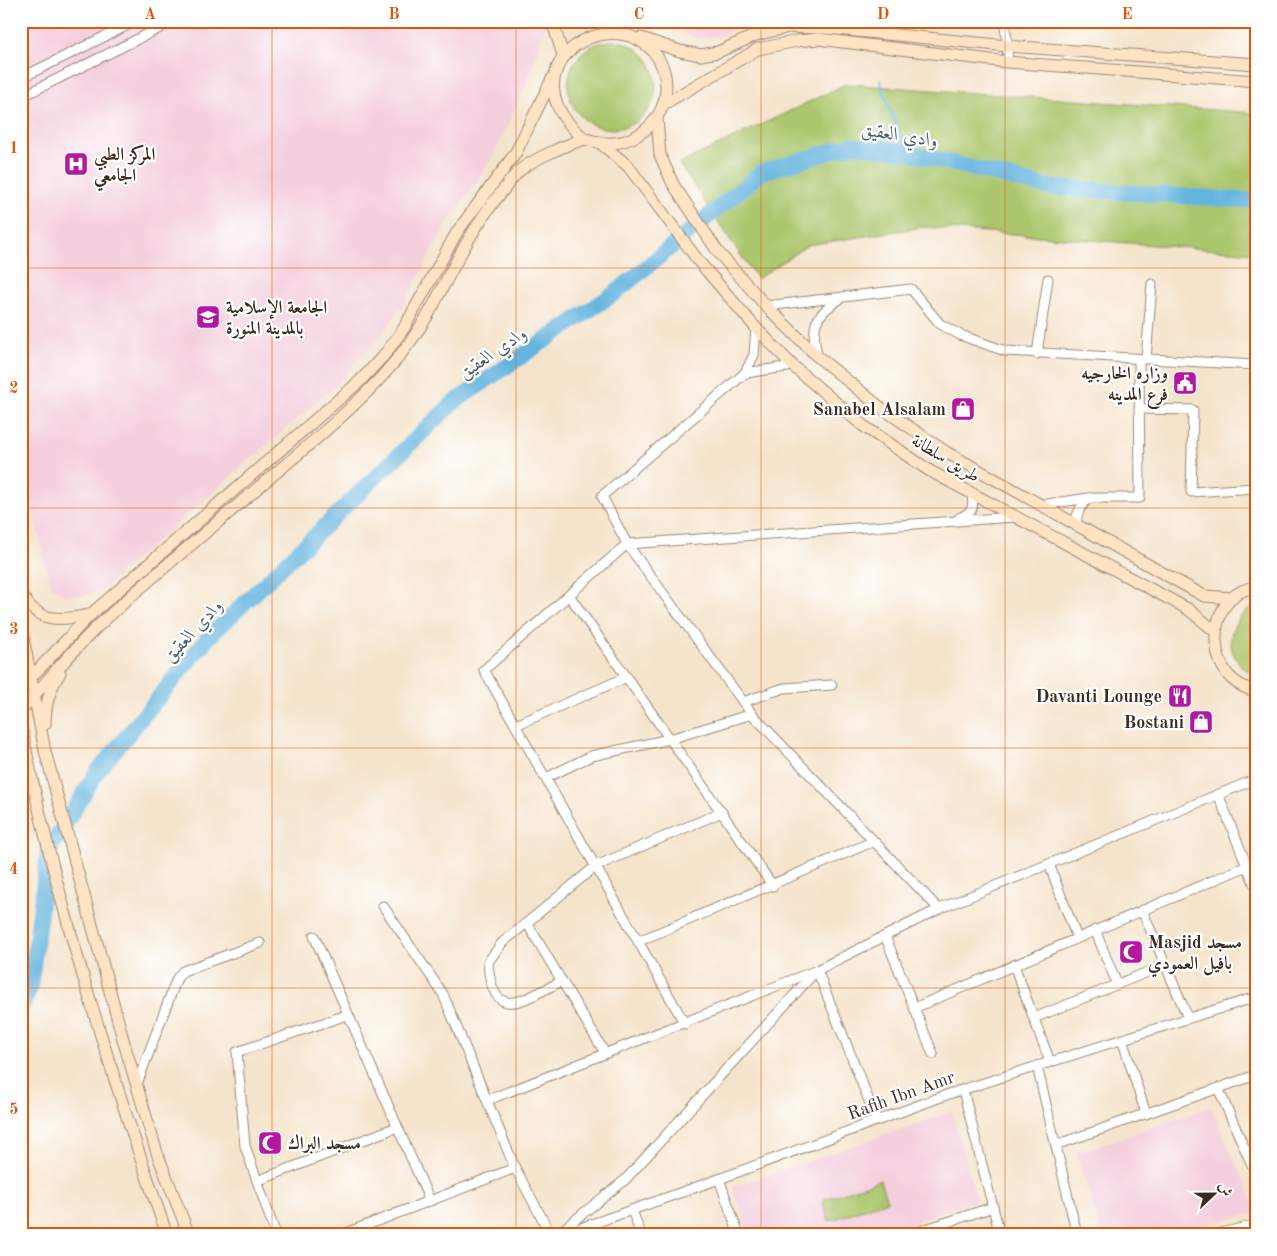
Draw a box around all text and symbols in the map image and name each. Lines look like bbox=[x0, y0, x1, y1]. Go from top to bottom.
text: A bbox=[144, 7, 156, 23]
text: B bbox=[388, 7, 400, 23]
text: C bbox=[634, 7, 644, 23]
text: D bbox=[877, 7, 889, 23]
text: E bbox=[1121, 7, 1133, 23]
water label: وادي العقيق bbox=[859, 121, 940, 156]
text: 1 bbox=[9, 141, 19, 157]
place label: المركز الطبي الجامعي bbox=[94, 144, 156, 192]
hospital icon: المركز الطبي الجامعي bbox=[63, 151, 89, 177]
place label: الجامعة الإسلامية بالمدينة المنورة bbox=[226, 298, 327, 339]
school or university icon: الجامعة الإسلامية بالمدينة المنورة bbox=[195, 304, 221, 330]
water label: وادي العقيق bbox=[456, 324, 533, 387]
place label: وزاره الخارجيه فرع المدينه bbox=[1081, 365, 1168, 409]
public building icon: وزاره الخارجيه فرع المدينه bbox=[1172, 370, 1198, 396]
text: 2 bbox=[9, 381, 19, 397]
shop icon: Sanabel Alsalam bbox=[950, 396, 976, 422]
place label: Sanabel Alsalam bbox=[813, 401, 946, 419]
street label: طريق سلطانة bbox=[907, 432, 983, 488]
water label: وادي العقيق bbox=[160, 597, 230, 669]
text: 3 bbox=[9, 622, 19, 638]
restaurant icon: Davanti Lounge bbox=[1167, 683, 1193, 709]
place label: Davanti Lounge bbox=[1035, 688, 1162, 706]
shop icon: Bostani bbox=[1188, 709, 1214, 735]
place label: Bostani bbox=[1123, 714, 1184, 732]
text: 4 bbox=[9, 862, 19, 878]
place label: Masjid مسجد بافيل العمودي bbox=[1148, 934, 1242, 978]
mosque icon: Masjid مسجد بافيل العمودي bbox=[1118, 939, 1144, 965]
street label: Rafih Ibn Amr bbox=[845, 1068, 958, 1124]
text: 5 bbox=[9, 1102, 19, 1118]
mosque icon: مسجد البراك bbox=[257, 1130, 283, 1156]
place label: مسجد البراك bbox=[288, 1133, 361, 1154]
north arrow bbox=[1190, 1168, 1240, 1218]
text: ش bbox=[1216, 1180, 1234, 1199]

